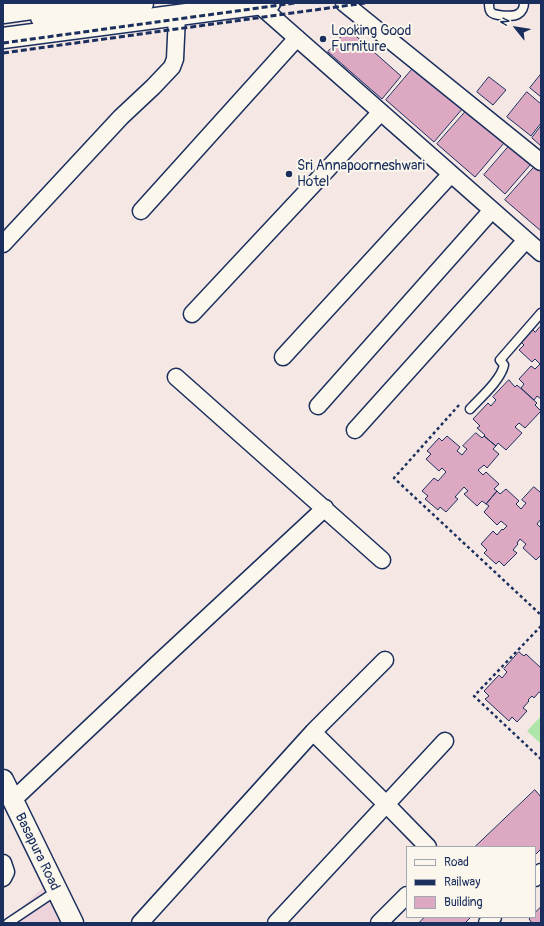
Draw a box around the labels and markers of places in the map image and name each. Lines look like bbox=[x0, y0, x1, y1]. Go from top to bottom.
place label: Looking Good Furniture bbox=[331, 23, 411, 56]
marker: Looking Good Furniture bbox=[318, 34, 328, 44]
place label: Sri Annapoorneshwari Hotel bbox=[297, 158, 425, 190]
marker: Sri Annapoorneshwari Hotel bbox=[284, 169, 294, 179]

